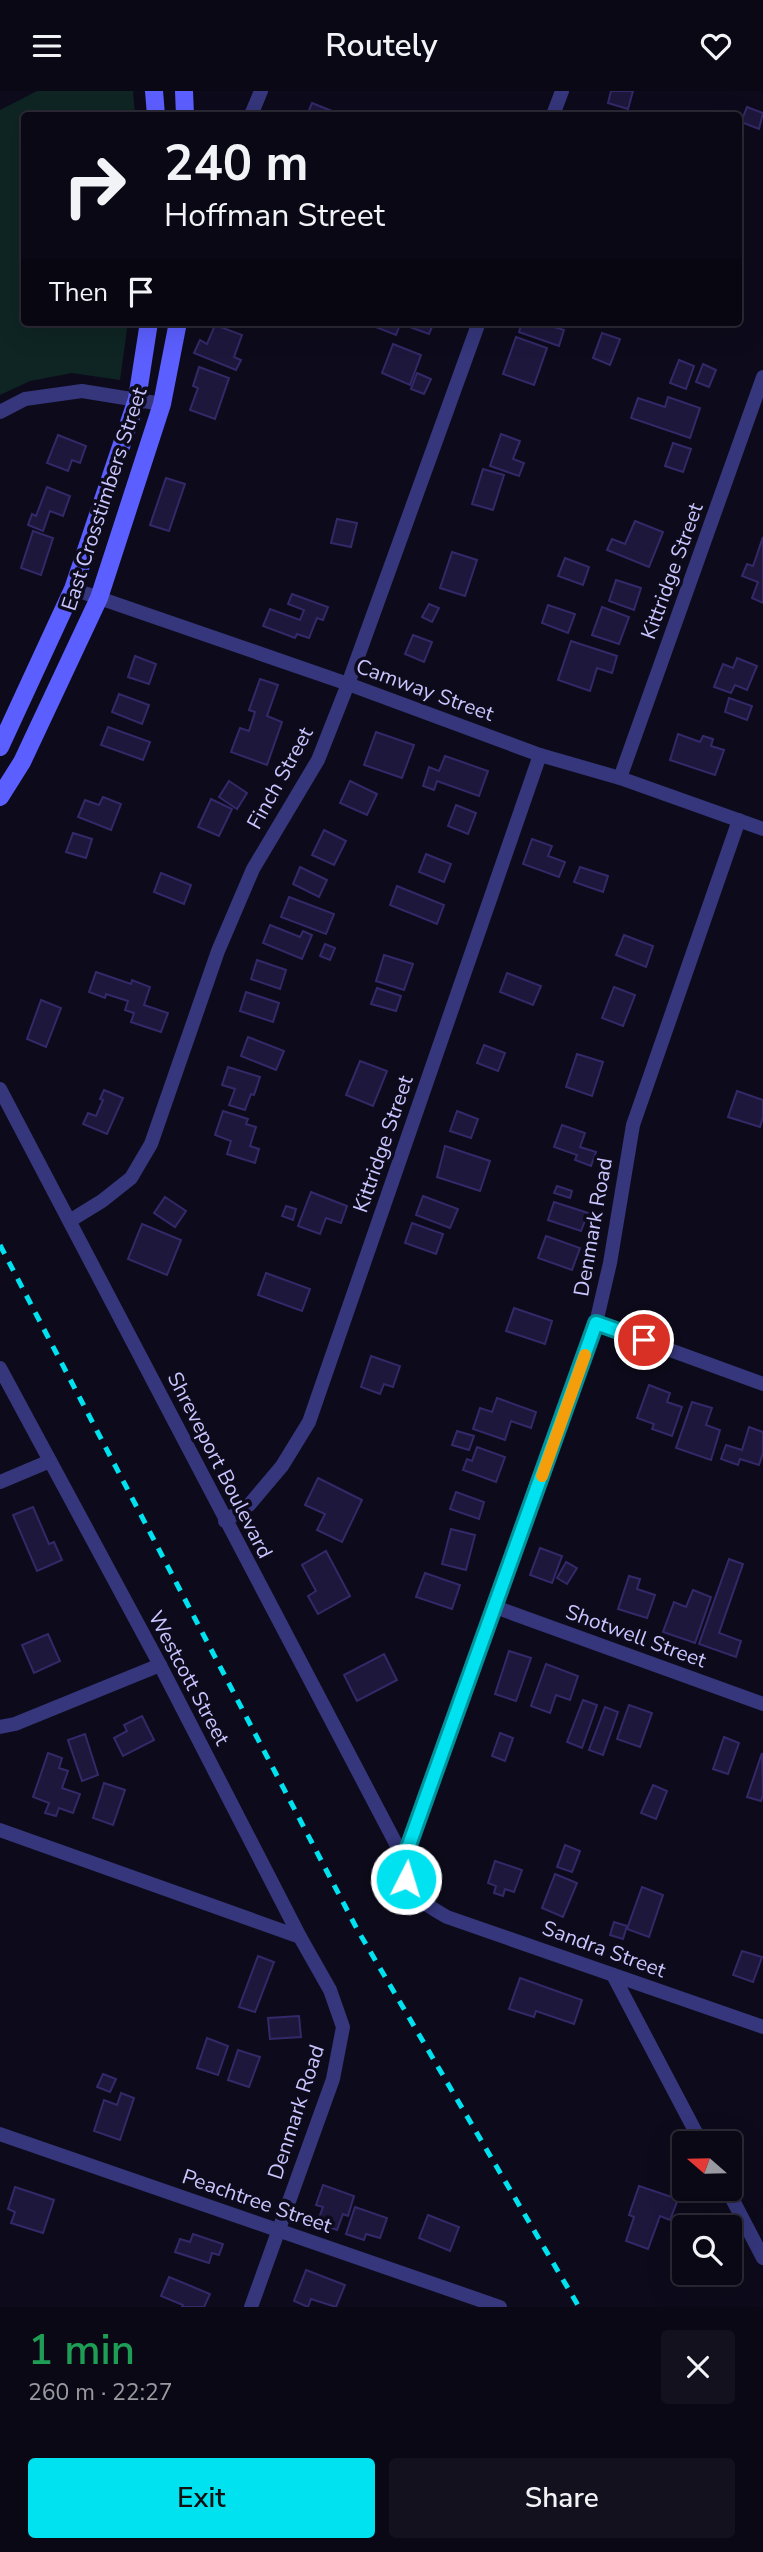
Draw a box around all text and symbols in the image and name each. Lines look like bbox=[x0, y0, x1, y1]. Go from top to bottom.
text: Routely bbox=[325, 24, 438, 67]
icon: menu bbox=[28, 27, 66, 65]
icon: heart bbox=[697, 27, 735, 65]
text: 240 m bbox=[164, 130, 308, 197]
icon: right bbox=[49, 140, 140, 231]
text: Hoffman Street bbox=[164, 194, 385, 237]
icon: arrive bbox=[122, 273, 160, 311]
text: Then bbox=[49, 275, 108, 310]
street label: East Crosstimbers Street bbox=[55, 383, 154, 614]
street label: Kittridge Street bbox=[634, 498, 710, 643]
street label: Camway Street bbox=[352, 652, 498, 728]
street label: Finch Street bbox=[240, 721, 320, 834]
street label: Kittridge Street bbox=[346, 1071, 420, 1216]
street label: Denmark Road bbox=[567, 1156, 619, 1298]
pin bbox=[614, 1310, 674, 1370]
icon: arrive bbox=[625, 1321, 663, 1359]
street label: Shreveport Boulevard bbox=[161, 1367, 279, 1563]
street label: Shotwell Street bbox=[562, 1598, 711, 1675]
street label: Westcott Street bbox=[142, 1606, 237, 1751]
position arrow bbox=[369, 1842, 443, 1916]
street label: Sandra Street bbox=[538, 1914, 670, 1985]
street label: Denmark Road bbox=[261, 2041, 331, 2183]
north arrow bbox=[672, 2131, 742, 2201]
map controls bbox=[672, 2131, 742, 2285]
street label: Peachtree Street bbox=[178, 2162, 336, 2240]
button: search bbox=[672, 2215, 742, 2285]
text: 1 min bbox=[28, 2322, 135, 2379]
button: close bbox=[661, 2330, 735, 2404]
text: 260 m · 22:27 bbox=[28, 2377, 173, 2408]
button: Exit bbox=[28, 2458, 375, 2538]
button: Share bbox=[389, 2458, 735, 2538]

